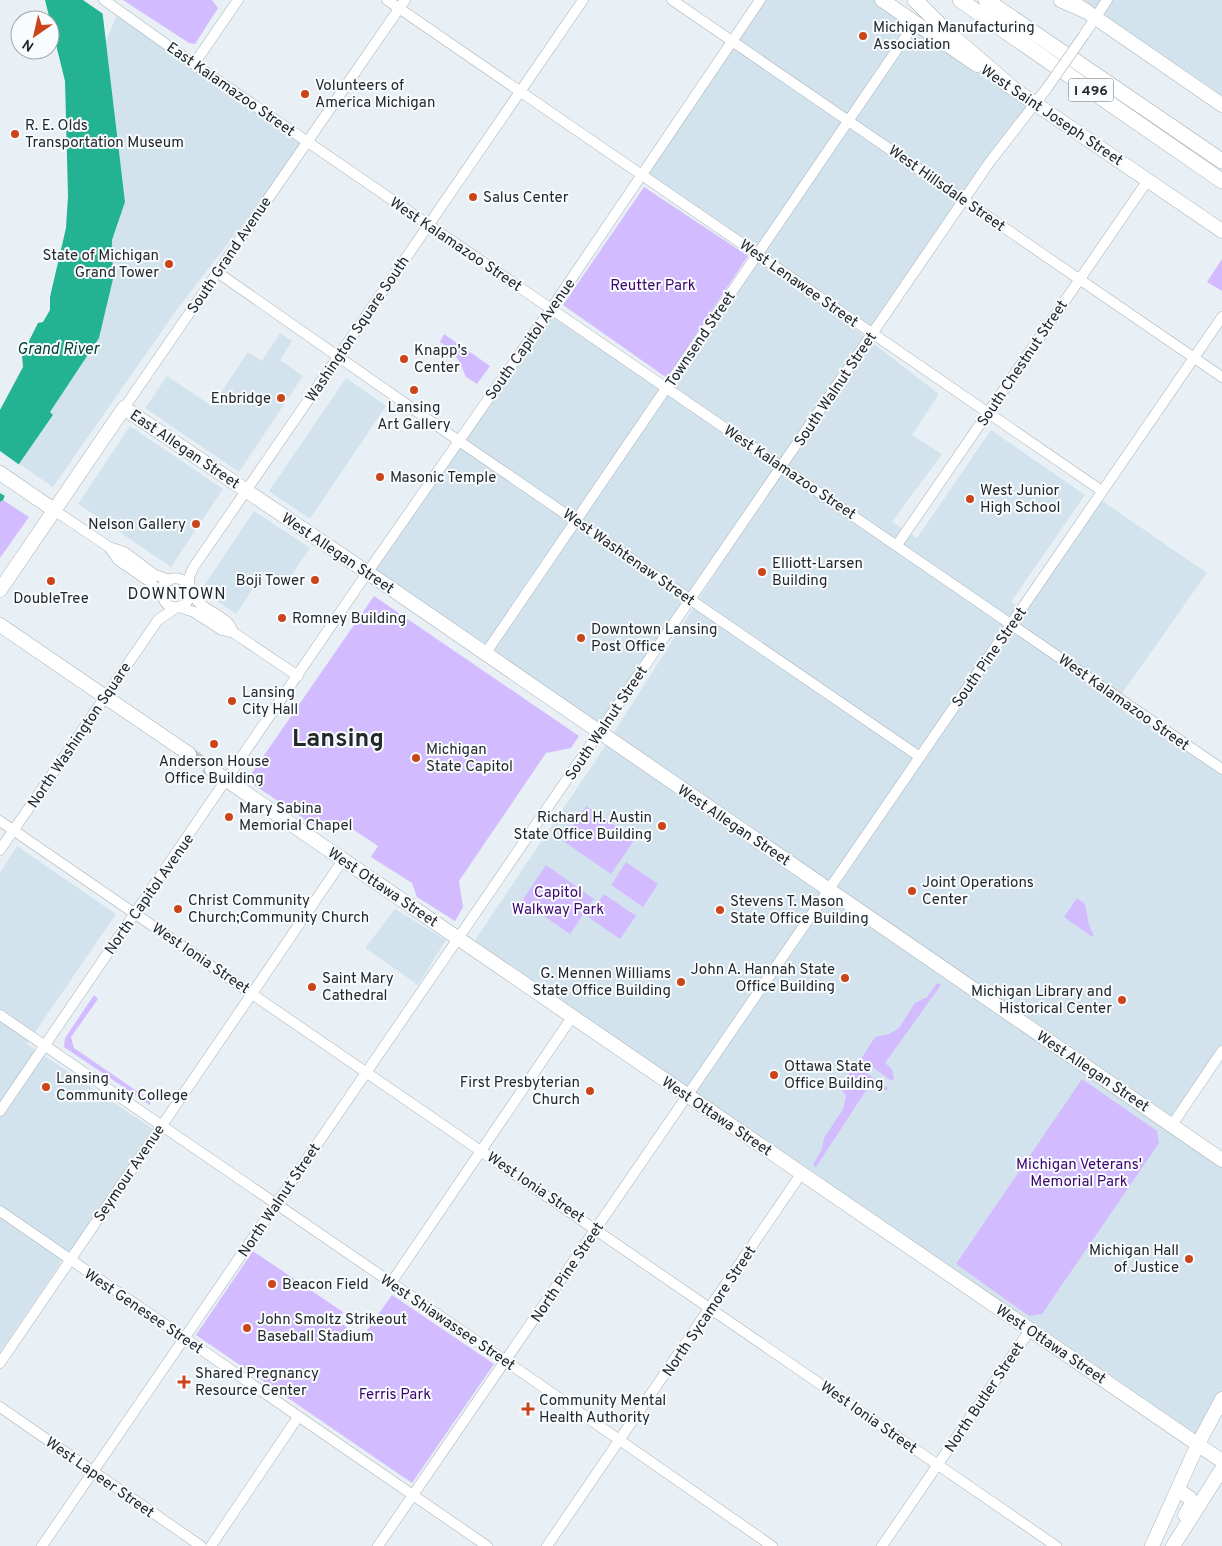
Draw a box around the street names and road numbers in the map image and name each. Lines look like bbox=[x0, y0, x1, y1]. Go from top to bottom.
street label: East Kalamazoo Street bbox=[162, 39, 298, 142]
street label: West Saint Joseph Street bbox=[976, 61, 1126, 171]
road number: I 496 bbox=[1068, 78, 1114, 102]
street label: West Hillsdale Street bbox=[884, 142, 1008, 237]
street label: South Grand Avenue bbox=[184, 194, 276, 318]
street label: West Kalamazoo Street bbox=[385, 194, 525, 297]
street label: West Lenawee Street bbox=[735, 236, 861, 332]
street label: Washington Square South bbox=[302, 253, 414, 407]
street label: South Capitol Avenue bbox=[482, 275, 580, 404]
street label: Townsend Street bbox=[662, 288, 740, 391]
street label: South Chestnut Street bbox=[974, 297, 1073, 431]
street label: South Walnut Street bbox=[791, 329, 882, 451]
street label: East Allegan Street bbox=[126, 406, 243, 494]
street label: West Kalamazoo Street bbox=[719, 422, 859, 525]
street label: West Washtenaw Street bbox=[558, 505, 698, 611]
street label: West Allegan Street bbox=[277, 509, 397, 599]
street label: South Pine Street bbox=[949, 604, 1032, 712]
street label: West Kalamazoo Street bbox=[1054, 651, 1192, 756]
street label: North Washington Square bbox=[24, 659, 136, 812]
street label: South Walnut Street bbox=[562, 663, 653, 785]
street label: West Allegan Street bbox=[673, 781, 793, 871]
street label: North Capitol Avenue bbox=[101, 831, 199, 959]
street label: West Ottawa Street bbox=[323, 844, 441, 932]
street label: West Ionia Street bbox=[148, 920, 253, 999]
street label: West Allegan Street bbox=[1032, 1027, 1152, 1117]
street label: West Ottawa Street bbox=[657, 1073, 775, 1161]
street label: Seymour Avenue bbox=[91, 1122, 170, 1226]
street label: North Walnut Street bbox=[235, 1140, 325, 1261]
street label: West Ionia Street bbox=[483, 1149, 588, 1228]
street label: North Pine Street bbox=[528, 1219, 609, 1327]
street label: North Sycamore Street bbox=[659, 1243, 761, 1381]
street label: West Genesee Street bbox=[80, 1265, 206, 1359]
street label: West Shiawassee Street bbox=[376, 1271, 518, 1376]
street label: West Ottawa Street bbox=[991, 1301, 1109, 1389]
street label: North Butler Street bbox=[941, 1339, 1029, 1457]
street label: West Ionia Street bbox=[816, 1378, 920, 1459]
street label: West Lapeer Street bbox=[41, 1434, 157, 1523]

